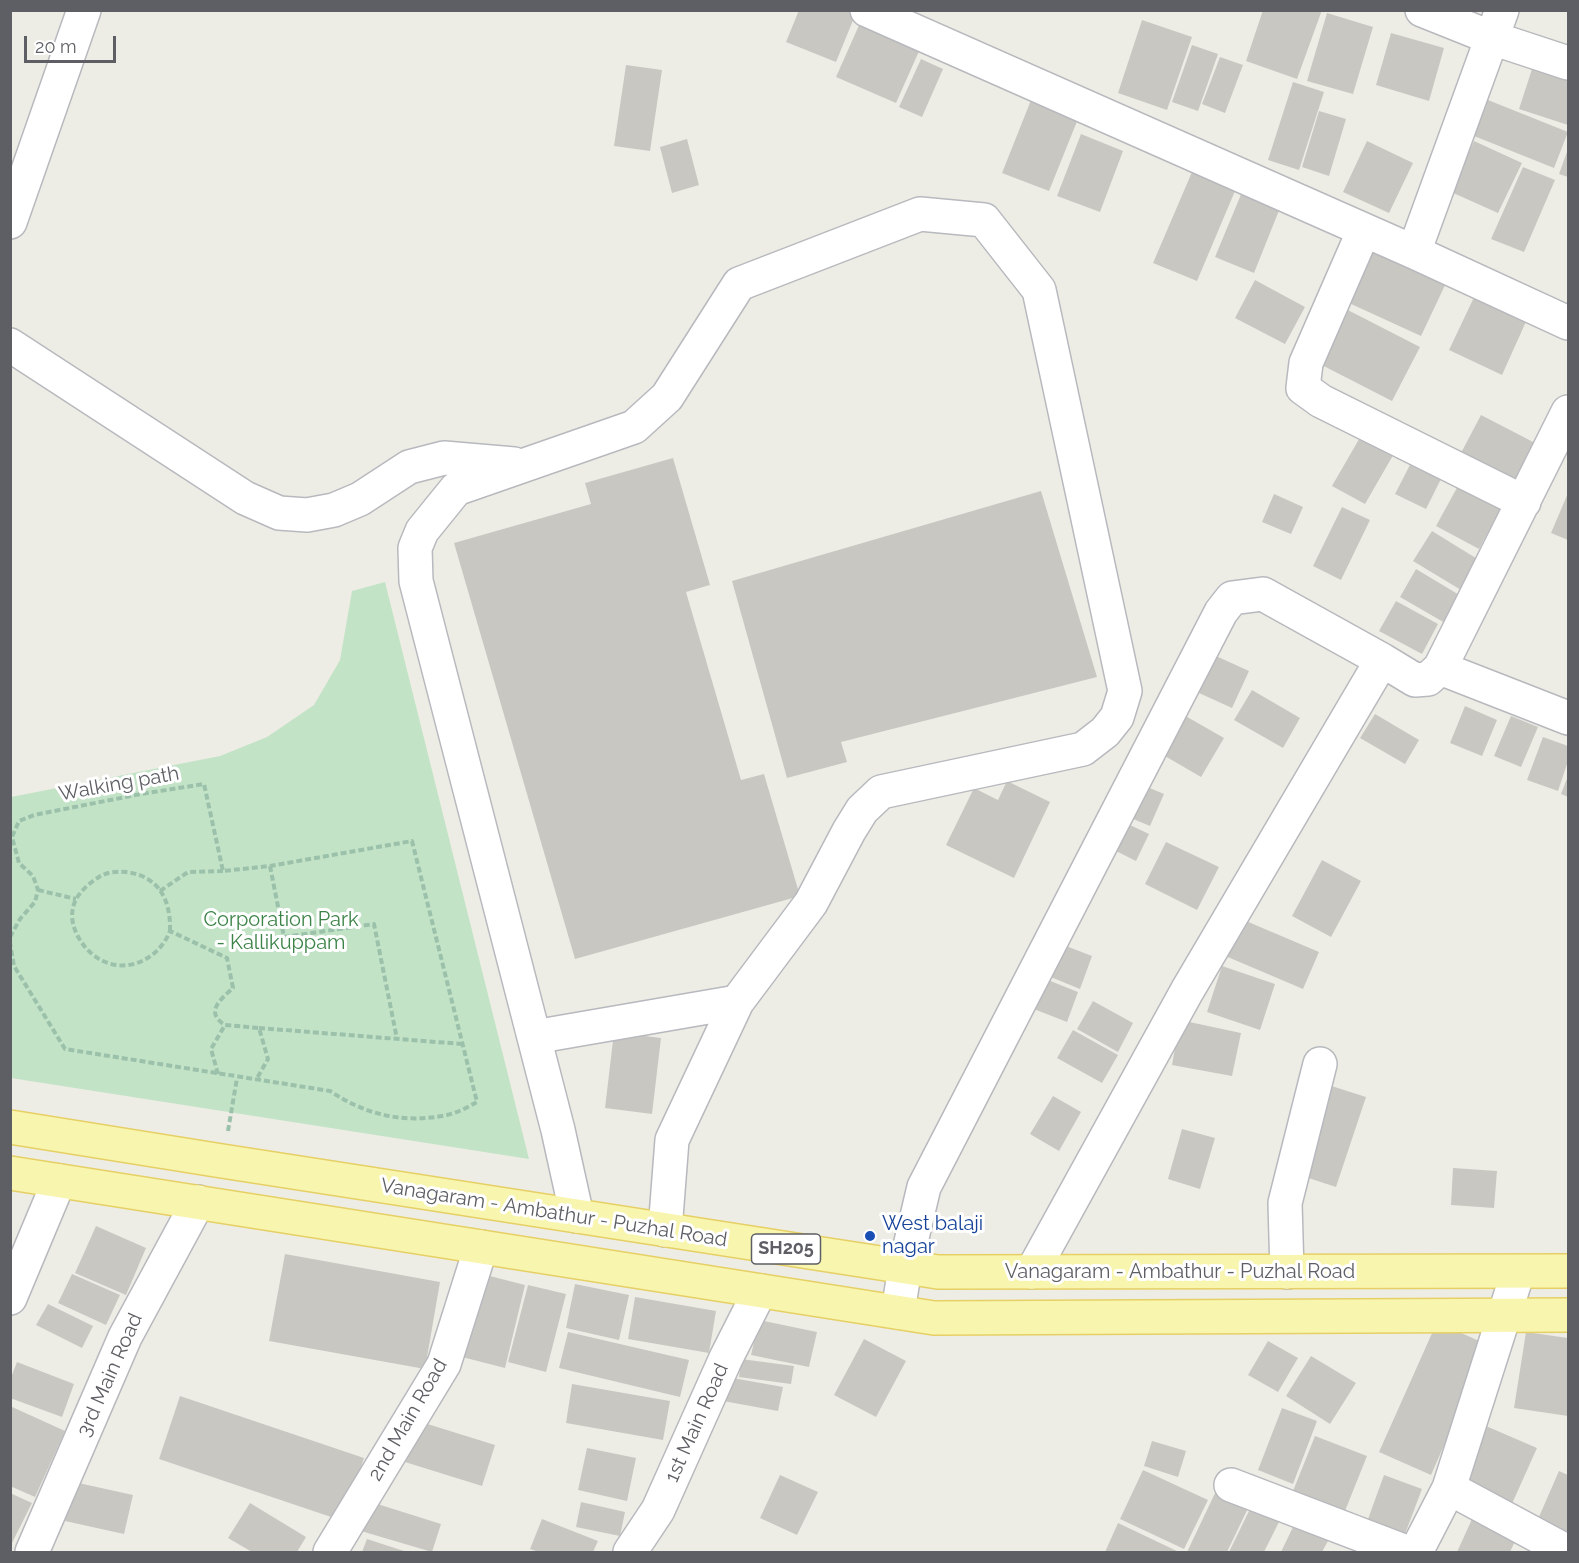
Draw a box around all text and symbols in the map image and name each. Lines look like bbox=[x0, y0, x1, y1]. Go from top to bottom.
scale bar bbox=[27, 24, 118, 62]
text: 20 m bbox=[35, 36, 77, 57]
street label: Walking path bbox=[57, 762, 181, 806]
park label: Corporation Park - Kallikuppam bbox=[203, 908, 359, 955]
street label: Vanagaram - Ambathur - Puzhal Road bbox=[379, 1174, 729, 1252]
place label: West balaji nagar bbox=[882, 1212, 983, 1259]
marker: West balaji nagar bbox=[863, 1229, 877, 1243]
road number: SH205 bbox=[752, 1234, 820, 1264]
street label: Vanagaram - Ambathur - Puzhal Road bbox=[1005, 1260, 1355, 1284]
street label: 3rd Main Road bbox=[72, 1310, 148, 1440]
street label: 2nd Main Road bbox=[363, 1355, 453, 1485]
street label: 1st Main Road bbox=[660, 1360, 734, 1486]

